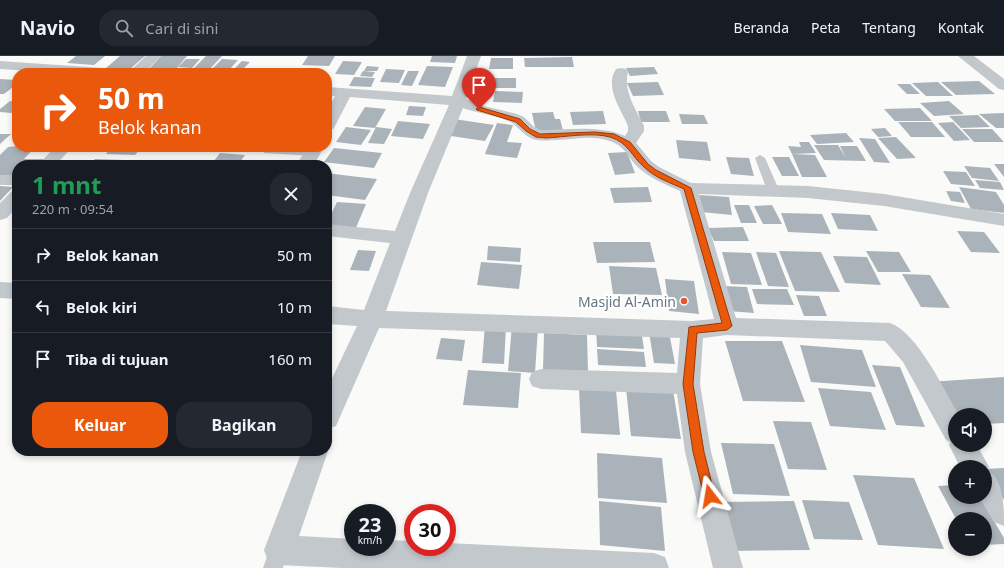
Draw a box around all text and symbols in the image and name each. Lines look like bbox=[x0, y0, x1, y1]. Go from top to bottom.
search box bbox=[99, 10, 379, 46]
text: Navio bbox=[20, 15, 75, 41]
icon: search bbox=[113, 17, 135, 39]
text: Cari di sini bbox=[145, 18, 218, 38]
text: Beranda bbox=[734, 18, 789, 37]
text: Peta bbox=[811, 18, 840, 37]
text: Tentang bbox=[862, 18, 916, 37]
text: Kontak bbox=[938, 18, 984, 37]
pin bbox=[462, 68, 496, 109]
icon: arrive bbox=[468, 74, 490, 96]
text: 50 m bbox=[98, 79, 165, 117]
icon: right bbox=[32, 84, 84, 136]
text: Belok kanan bbox=[98, 115, 202, 139]
text: 1 mnt bbox=[32, 168, 101, 201]
button: close bbox=[270, 173, 312, 215]
text: 220 m · 09:54 bbox=[32, 200, 113, 218]
icon: right bbox=[32, 244, 54, 266]
text: Belok kanan bbox=[66, 245, 159, 265]
text: 50 m bbox=[277, 245, 312, 265]
place label: Masjid Al-Amin bbox=[578, 292, 676, 311]
icon: left bbox=[32, 296, 54, 318]
marker: Masjid Al-Amin bbox=[679, 296, 689, 306]
text: Belok kiri bbox=[66, 297, 137, 317]
text: 10 m bbox=[277, 297, 312, 317]
icon: arrive bbox=[32, 348, 54, 370]
text: Tiba di tujuan bbox=[66, 349, 169, 369]
text: 160 m bbox=[268, 349, 312, 369]
button: Keluar bbox=[32, 402, 168, 448]
button: Bagikan bbox=[176, 402, 312, 448]
map controls bbox=[948, 408, 992, 556]
button: sound bbox=[948, 408, 992, 452]
button: + bbox=[948, 460, 992, 504]
position arrow bbox=[689, 475, 731, 517]
speed limit sign: 30 bbox=[404, 504, 456, 556]
text: 23 bbox=[359, 511, 381, 538]
button: − bbox=[948, 512, 992, 556]
text: km/h bbox=[358, 533, 382, 547]

